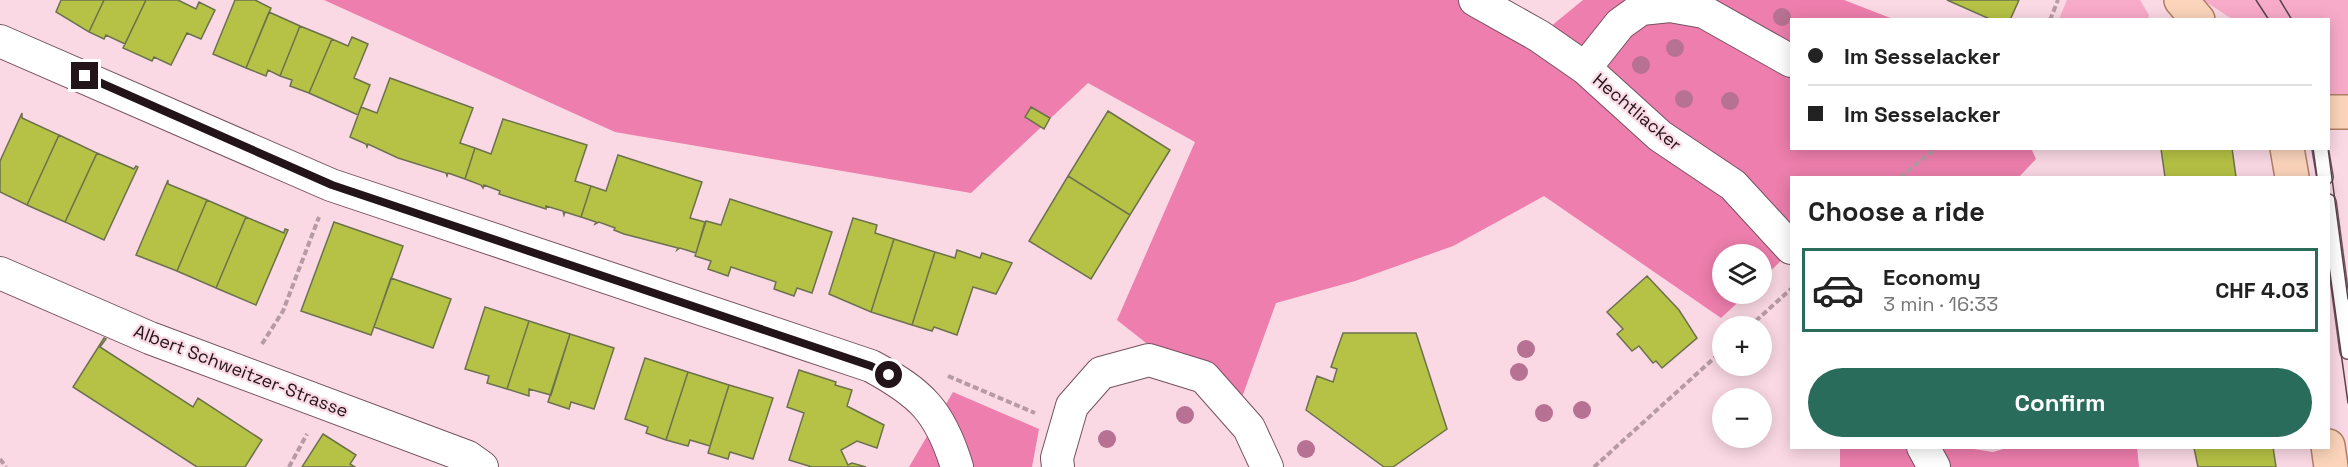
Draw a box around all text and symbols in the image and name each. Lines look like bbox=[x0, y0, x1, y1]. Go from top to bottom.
text: Im Sesselacker bbox=[1844, 42, 2000, 70]
route end bbox=[71, 62, 98, 89]
street label: Hechtliacker bbox=[1588, 68, 1686, 155]
text: Im Sesselacker bbox=[1844, 100, 2000, 128]
text: Choose a ride bbox=[1808, 194, 1985, 229]
map controls bbox=[1712, 244, 1772, 448]
button: layers bbox=[1712, 244, 1772, 304]
icon: car bbox=[1811, 263, 1865, 317]
text: Economy bbox=[1883, 263, 1981, 291]
text: CHF 4.03 bbox=[2215, 276, 2309, 304]
text: 3 min · 16:33 bbox=[1883, 291, 1998, 317]
button: + bbox=[1712, 316, 1772, 376]
street label: Albert Schweitzer-Strasse bbox=[131, 319, 352, 422]
route start bbox=[875, 361, 902, 388]
button: Confirm bbox=[1808, 368, 2312, 437]
button: − bbox=[1712, 388, 1772, 448]

